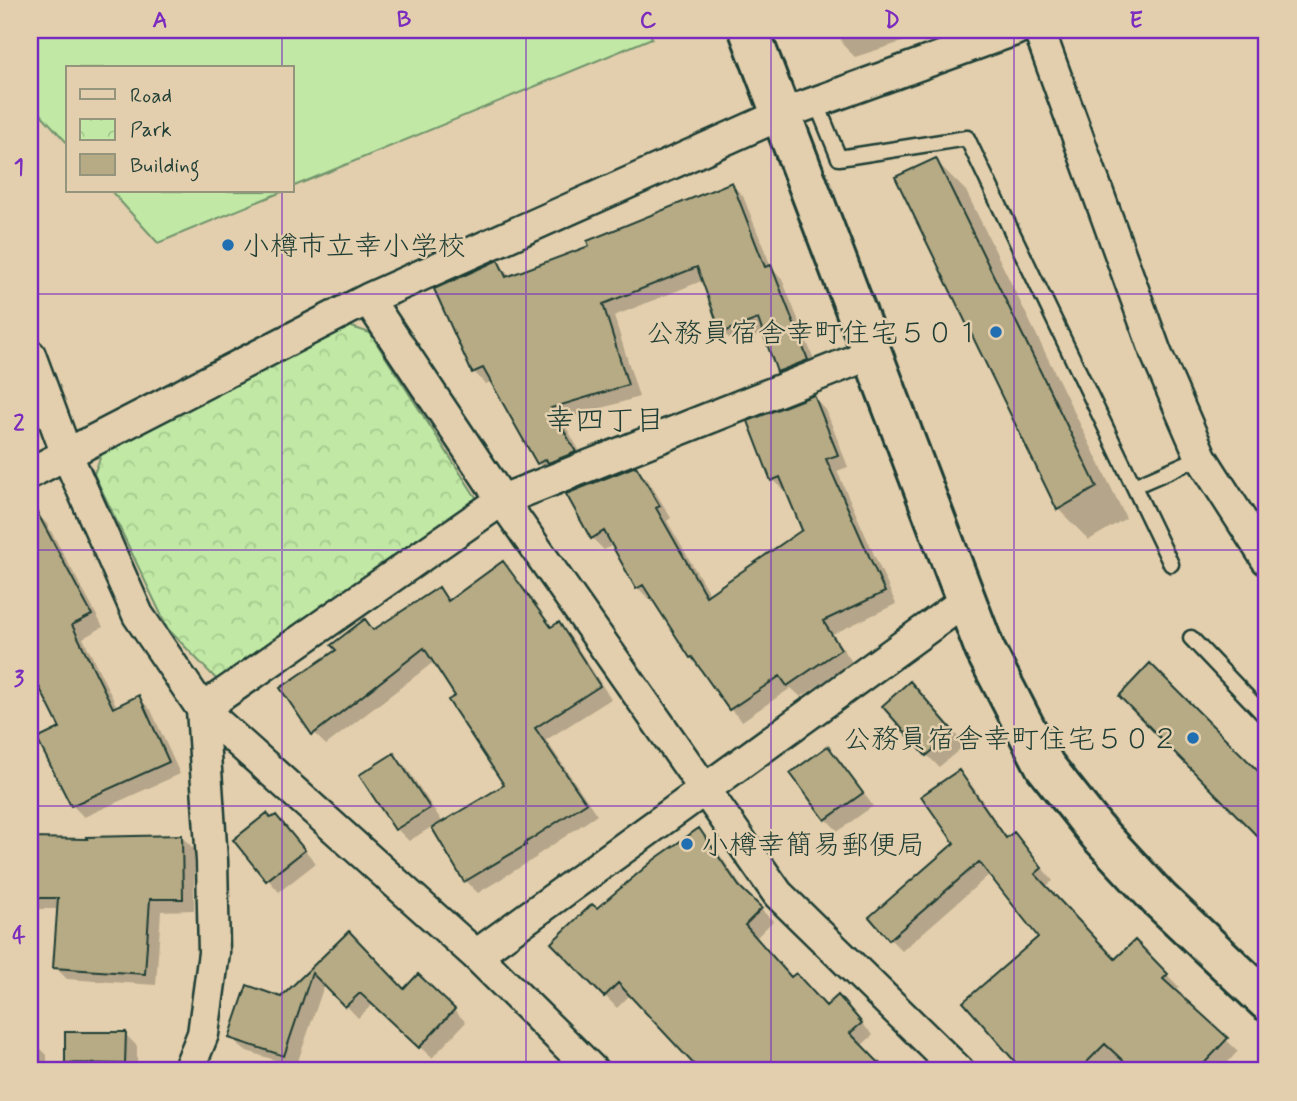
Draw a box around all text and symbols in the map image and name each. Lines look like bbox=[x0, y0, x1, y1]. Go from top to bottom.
text: A bbox=[152, 6, 168, 36]
text: B bbox=[397, 6, 412, 36]
text: C bbox=[640, 6, 657, 36]
text: D bbox=[884, 6, 900, 36]
text: E bbox=[1129, 6, 1143, 36]
legend bbox=[66, 66, 294, 192]
text: Road bbox=[130, 82, 172, 110]
text: Park bbox=[130, 116, 172, 144]
text: Building bbox=[130, 152, 200, 182]
text: 1 bbox=[14, 153, 24, 183]
place label: 小樽市立幸小学校 bbox=[242, 229, 466, 266]
marker: 小樽市立幸小学校 bbox=[220, 237, 236, 253]
place label: 公務員宿舎幸町住宅５０１ bbox=[646, 316, 982, 353]
marker: 公務員宿舎幸町住宅５０１ bbox=[988, 324, 1004, 340]
district label: 幸四丁目 bbox=[545, 402, 665, 441]
text: 2 bbox=[13, 409, 25, 439]
text: 3 bbox=[14, 665, 25, 695]
place label: 公務員宿舎幸町住宅５０２ bbox=[843, 722, 1179, 759]
marker: 公務員宿舎幸町住宅５０２ bbox=[1185, 730, 1201, 746]
place label: 小樽幸簡易郵便局 bbox=[701, 828, 925, 865]
marker: 小樽幸簡易郵便局 bbox=[679, 836, 695, 852]
text: 4 bbox=[12, 921, 26, 951]

